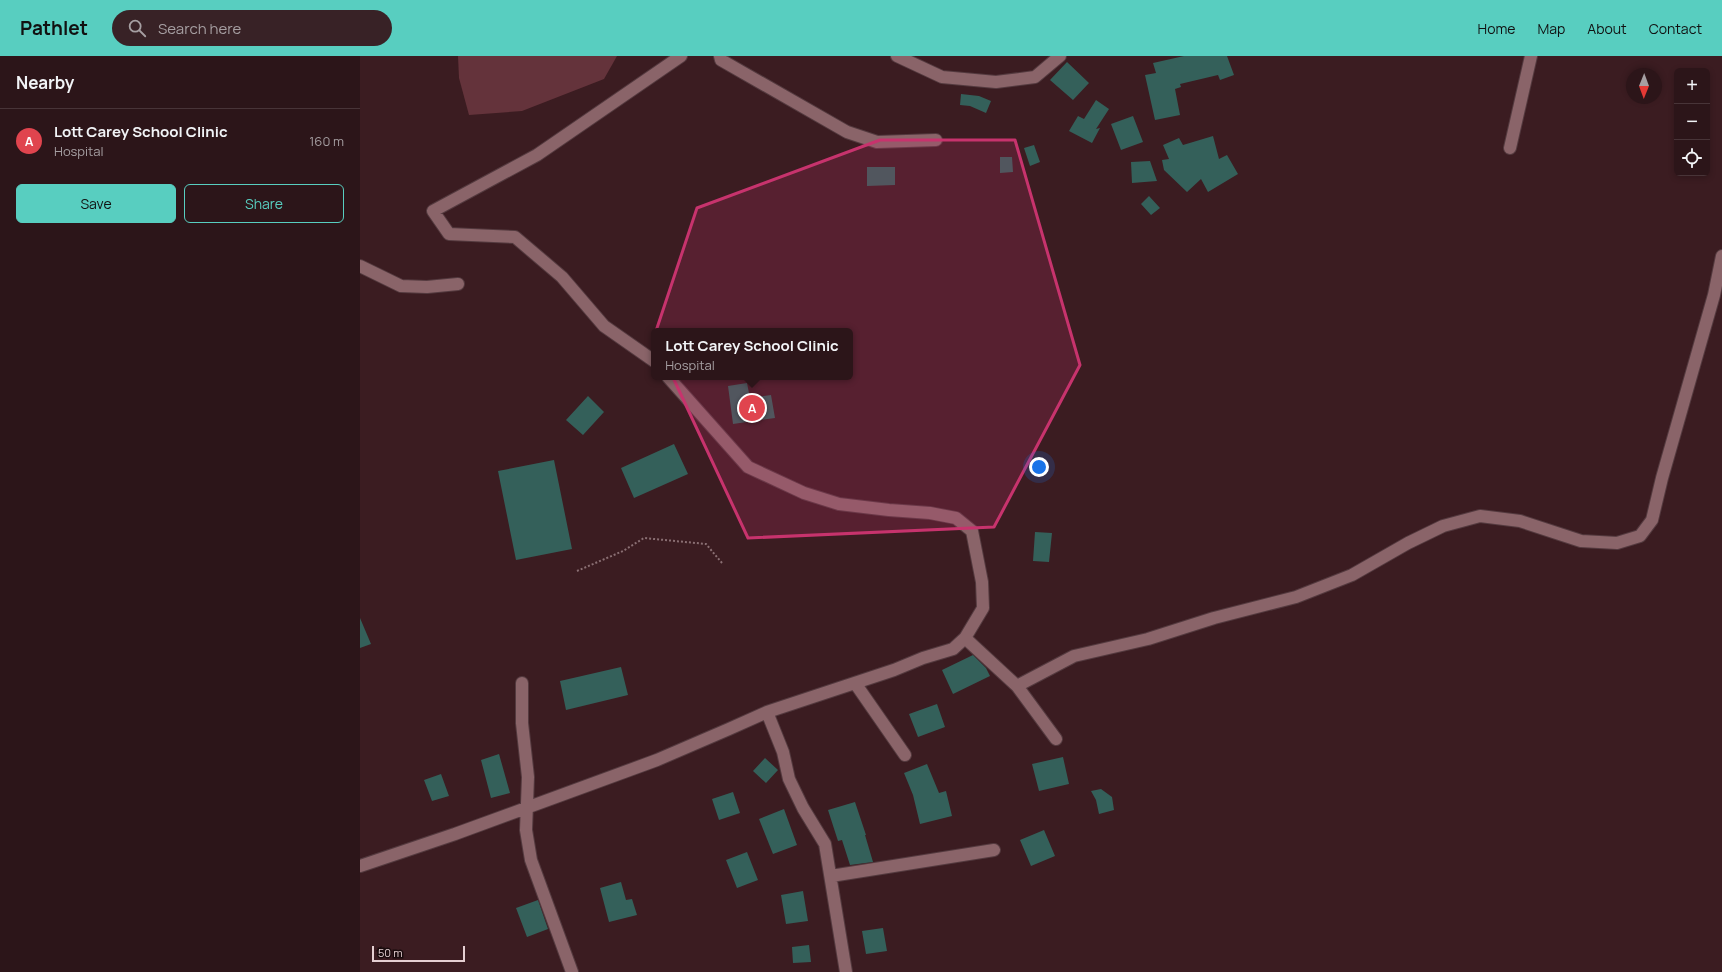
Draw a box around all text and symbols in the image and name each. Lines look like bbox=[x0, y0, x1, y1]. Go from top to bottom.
search box bbox=[112, 10, 392, 46]
text: Pathlet bbox=[20, 15, 88, 41]
icon: search bbox=[126, 17, 148, 39]
text: Search here bbox=[158, 18, 241, 39]
text: Home bbox=[1478, 19, 1515, 38]
text: Map bbox=[1537, 19, 1565, 38]
text: About bbox=[1587, 19, 1627, 38]
text: Contact bbox=[1649, 19, 1702, 38]
north arrow bbox=[1626, 68, 1662, 104]
map controls bbox=[1674, 68, 1710, 176]
button: + bbox=[1674, 68, 1710, 104]
text: Nearby bbox=[16, 71, 74, 94]
button: − bbox=[1674, 104, 1710, 140]
text: Lott Carey School Clinic bbox=[54, 121, 228, 142]
text: A bbox=[25, 132, 33, 150]
text: 160 m bbox=[309, 132, 344, 150]
button: locate bbox=[1674, 140, 1710, 176]
text: Hospital bbox=[54, 142, 104, 160]
button: Save bbox=[16, 184, 176, 223]
button: Share bbox=[184, 184, 344, 223]
popup bbox=[651, 328, 853, 380]
text: Lott Carey School Clinic bbox=[665, 335, 839, 356]
text: Hospital bbox=[665, 356, 715, 374]
pin: A bbox=[739, 393, 765, 423]
your location bbox=[1029, 457, 1049, 477]
scale bar bbox=[372, 944, 465, 963]
text: 50 m bbox=[378, 945, 403, 960]

